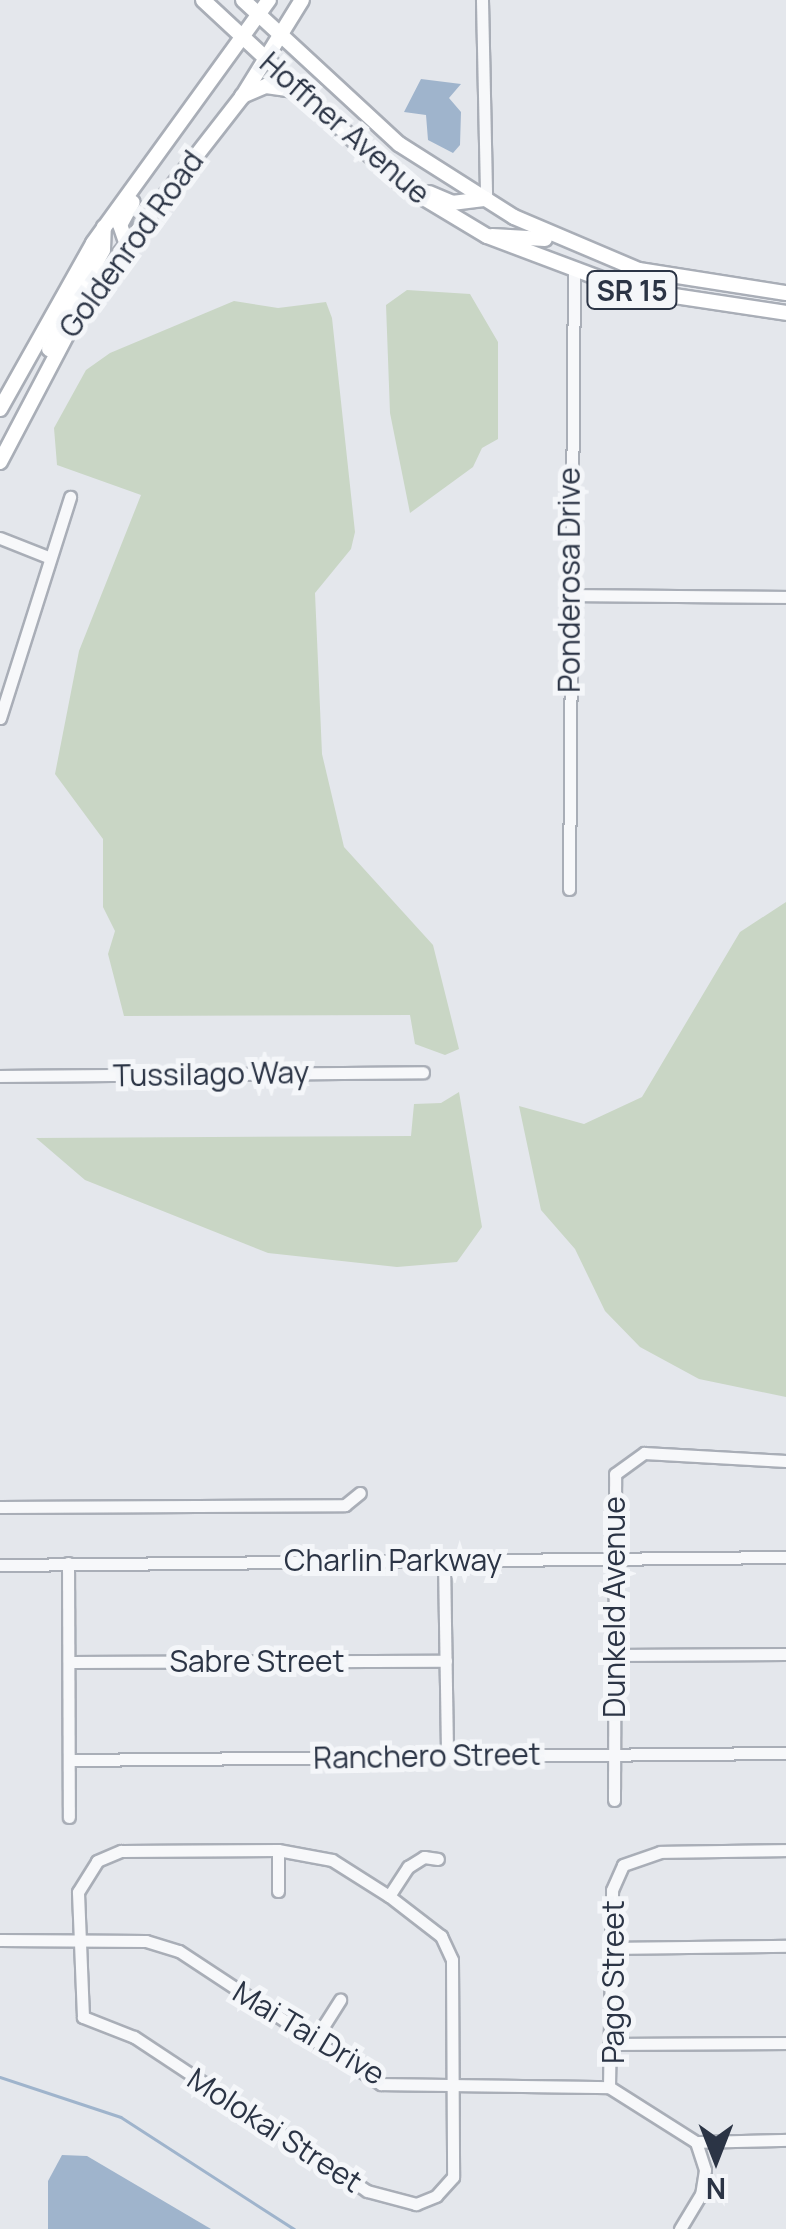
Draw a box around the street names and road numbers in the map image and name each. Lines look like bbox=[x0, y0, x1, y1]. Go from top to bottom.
street label: Hoffner Avenue bbox=[253, 45, 437, 211]
street label: Goldenrod Road bbox=[51, 144, 211, 344]
road number: SR 15 bbox=[584, 267, 680, 313]
street label: Ponderosa Drive bbox=[551, 467, 587, 693]
street label: Tussilago Way bbox=[113, 1054, 309, 1094]
street label: Dunkeld Avenue bbox=[596, 1496, 632, 1718]
street label: Charlin Parkway bbox=[284, 1542, 502, 1578]
street label: Sabre Street bbox=[169, 1643, 345, 1679]
street label: Ranchero Street bbox=[313, 1736, 541, 1776]
street label: Pago Street bbox=[595, 1900, 631, 2064]
street label: Mai Tai Drive bbox=[227, 1974, 391, 2092]
street label: Molokai Street bbox=[181, 2060, 369, 2200]

